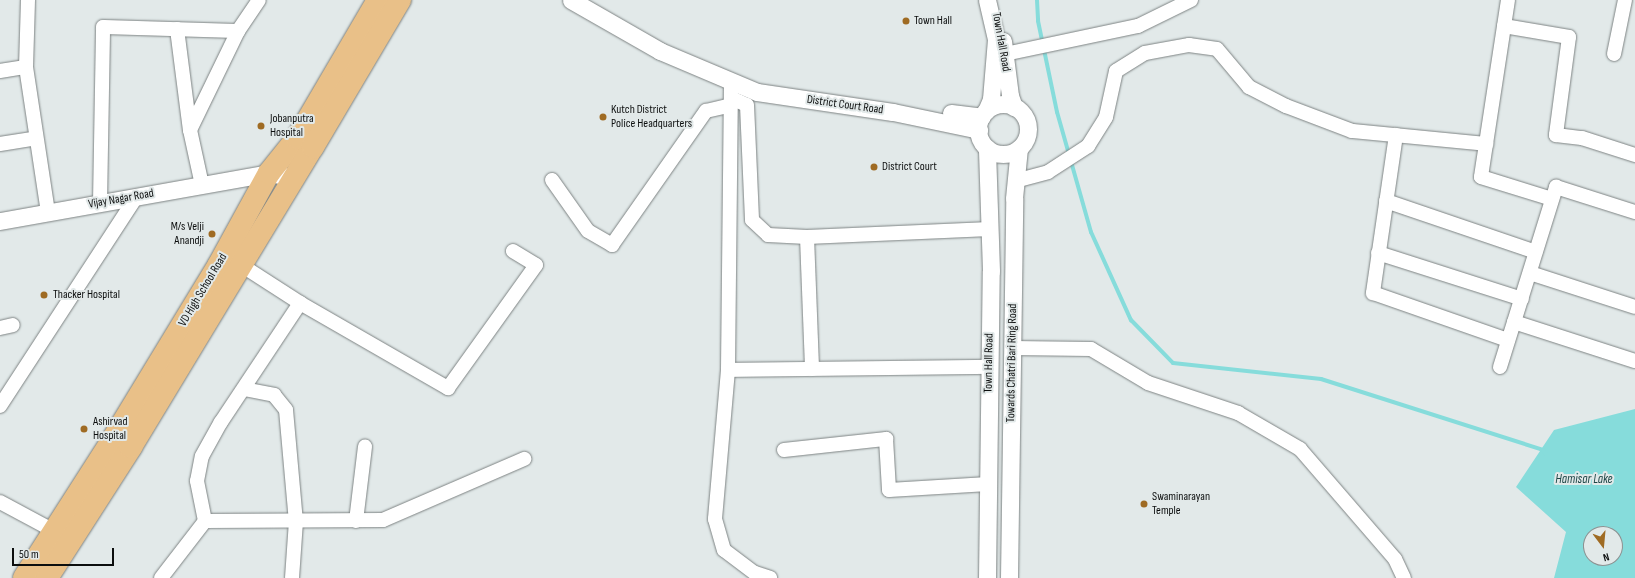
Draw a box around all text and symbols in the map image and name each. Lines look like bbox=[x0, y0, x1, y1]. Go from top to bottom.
street label: Town Hall Road bbox=[989, 11, 1013, 73]
place label: Town Hall bbox=[914, 14, 952, 28]
marker: Town Hall bbox=[901, 16, 911, 26]
street label: District Court Road bbox=[806, 93, 884, 117]
place label: Kutch District Police Headquarters bbox=[611, 103, 692, 131]
place label: Jobanputra Hospital bbox=[270, 112, 314, 140]
marker: Kutch District Police Headquarters bbox=[598, 112, 608, 122]
marker: Jobanputra Hospital bbox=[255, 120, 267, 132]
place label: District Court bbox=[882, 160, 937, 174]
marker: District Court bbox=[869, 162, 879, 172]
street label: Vijay Nagar Road bbox=[87, 186, 155, 212]
place label: M/s Velji Anandji bbox=[171, 220, 204, 248]
marker: M/s Velji Anandji bbox=[207, 229, 217, 239]
street label: VD High School Road bbox=[176, 251, 230, 329]
place label: Thacker Hospital bbox=[53, 288, 120, 302]
marker: Thacker Hospital bbox=[38, 289, 50, 301]
street label: Towards Chatri Bari Ring Road bbox=[1004, 304, 1020, 422]
street label: Town Hall Road bbox=[981, 333, 997, 393]
place label: Ashirvad Hospital bbox=[93, 415, 127, 443]
marker: Ashirvad Hospital bbox=[78, 423, 90, 435]
water label: Hamisar Lake bbox=[1555, 471, 1613, 487]
place label: Swaminarayan Temple bbox=[1152, 490, 1210, 518]
marker: Swaminarayan Temple bbox=[1139, 499, 1149, 509]
north arrow bbox=[1583, 526, 1623, 566]
scale bar bbox=[14, 540, 116, 566]
text: 50 m bbox=[19, 547, 39, 562]
text: N bbox=[1602, 550, 1611, 564]

